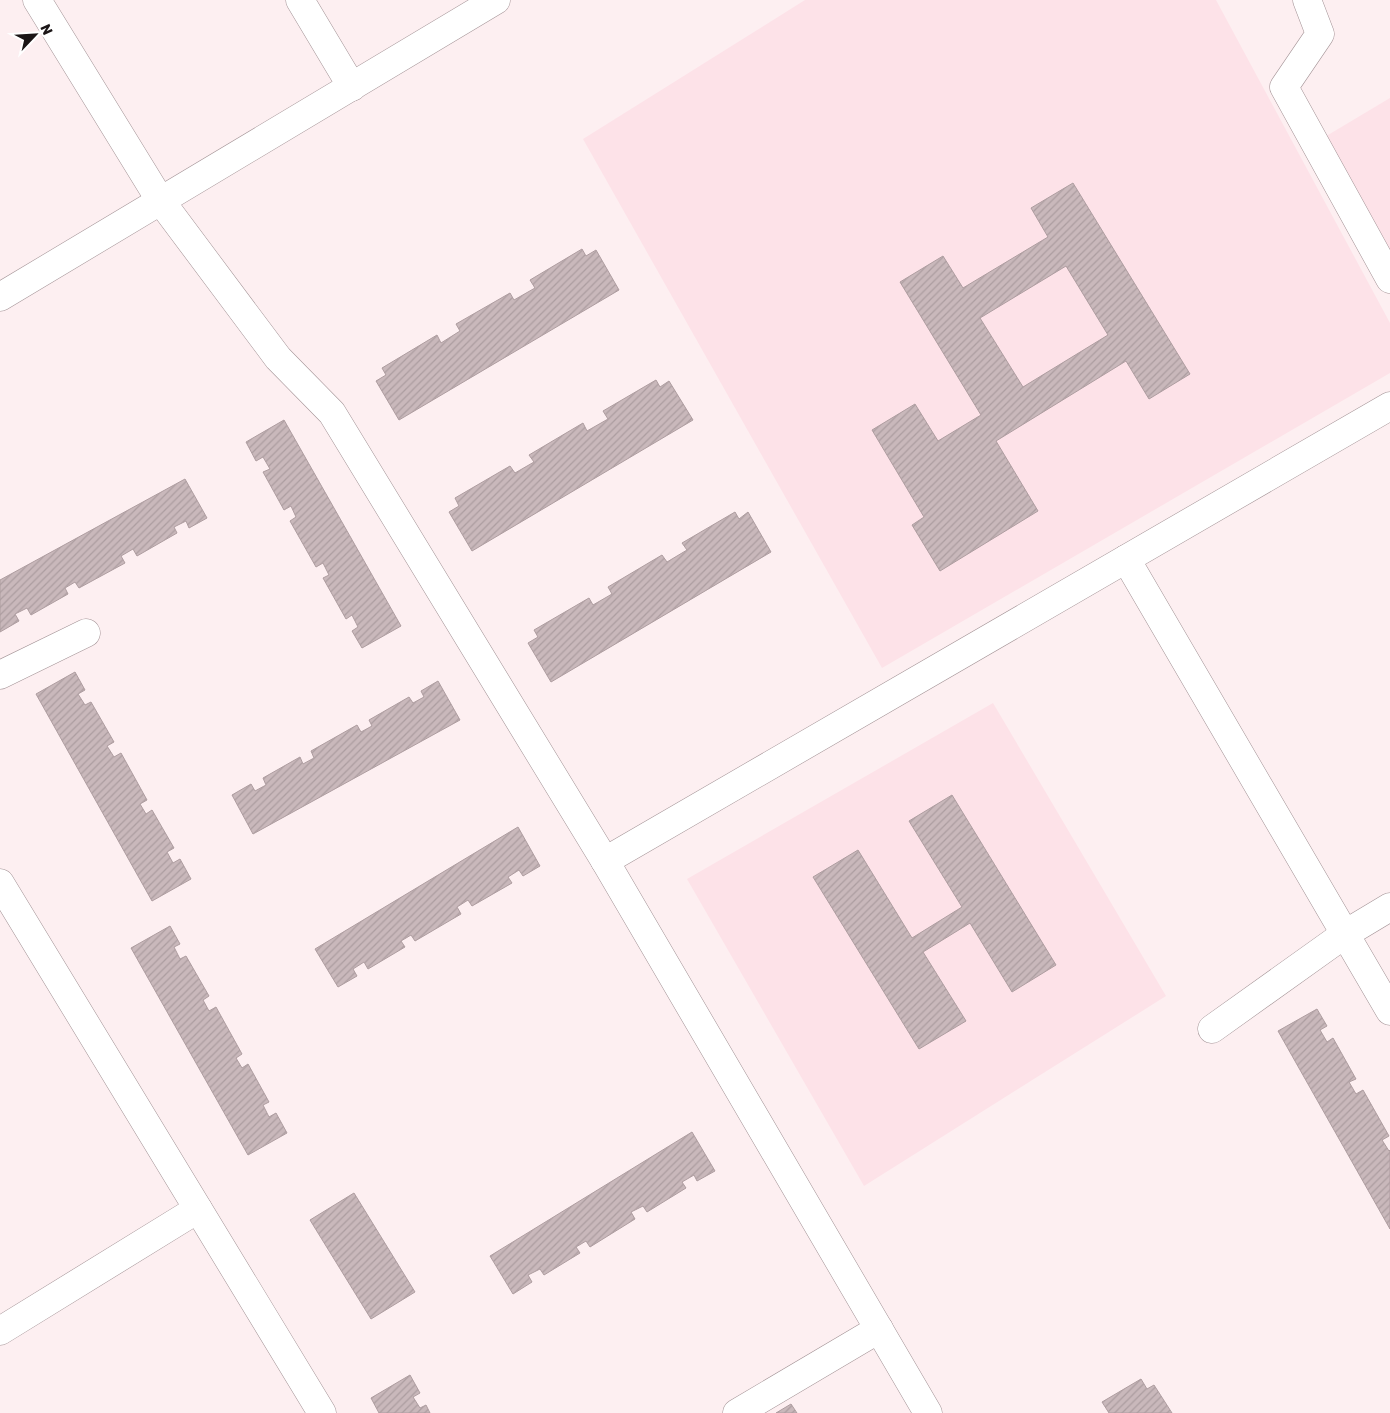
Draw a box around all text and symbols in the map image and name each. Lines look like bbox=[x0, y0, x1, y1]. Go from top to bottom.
north arrow bbox=[10, 10, 60, 60]
text: N bbox=[36, 22, 56, 38]

